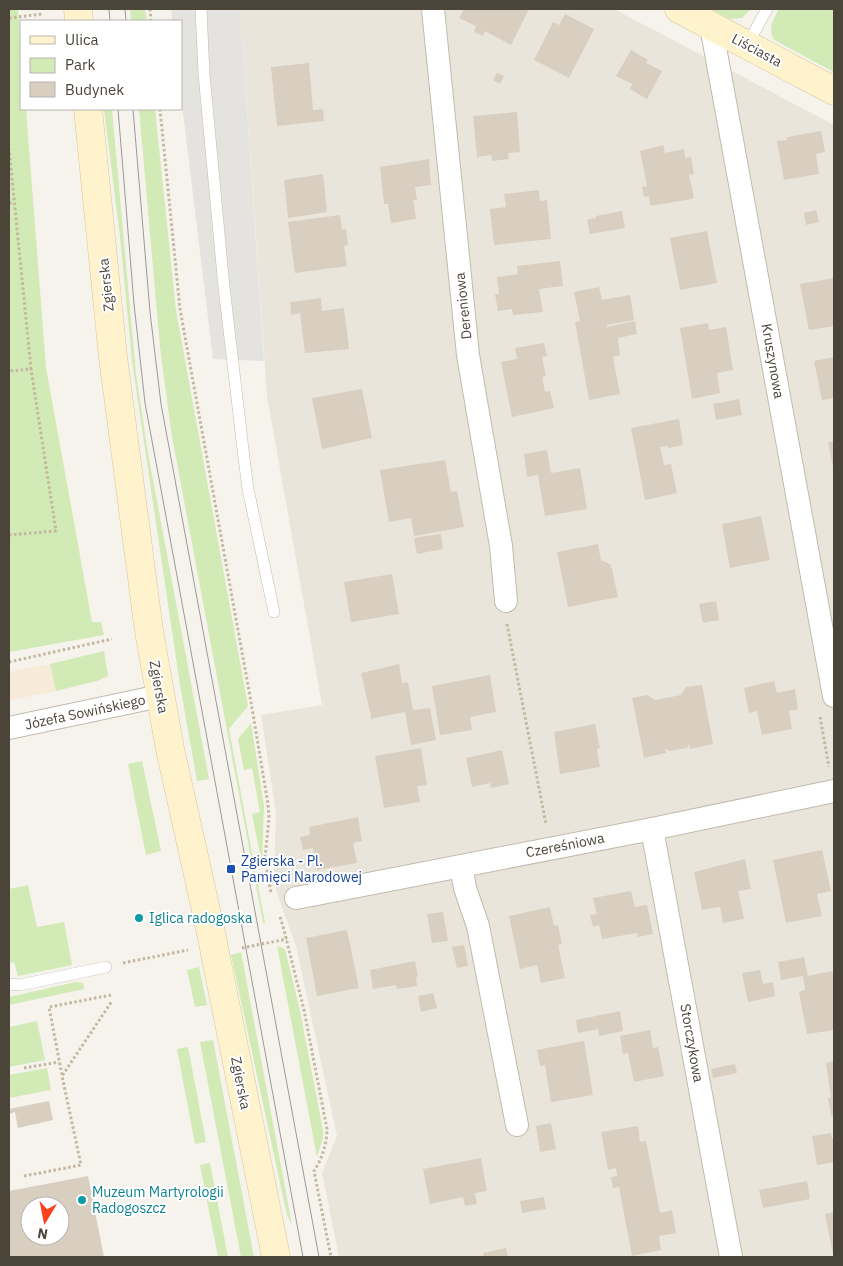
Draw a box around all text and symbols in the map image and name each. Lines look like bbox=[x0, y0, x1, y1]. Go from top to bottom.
legend bbox=[20, 20, 182, 110]
street label: Liściasta bbox=[729, 29, 786, 71]
text: Ulica bbox=[65, 30, 99, 49]
text: Park bbox=[65, 55, 95, 74]
text: Budynek bbox=[65, 80, 124, 99]
street label: Zgierska bbox=[94, 257, 118, 313]
street label: Dereniowa bbox=[450, 271, 475, 340]
street label: Kruszynowa bbox=[758, 322, 789, 400]
street label: Zgierska bbox=[145, 659, 173, 715]
street label: Józefa Sowińskiego bbox=[23, 690, 147, 734]
street label: Czereśniowa bbox=[524, 828, 606, 861]
place label: Zgierska - Pl. Pamięci Narodowej bbox=[241, 852, 362, 886]
marker: Zgierska - Pl. Pamięci Narodowej bbox=[225, 863, 237, 875]
place label: Iglica radogoska bbox=[149, 909, 253, 927]
marker: Iglica radogoska bbox=[133, 912, 145, 924]
street label: Storczykowa bbox=[676, 1002, 708, 1084]
street label: Zgierska bbox=[227, 1055, 255, 1111]
place label: Muzeum Martyrologii Radogoszcz bbox=[92, 1183, 224, 1217]
marker: Muzeum Martyrologii Radogoszcz bbox=[76, 1194, 88, 1206]
north arrow bbox=[20, 1196, 70, 1246]
text: N bbox=[36, 1224, 49, 1244]

